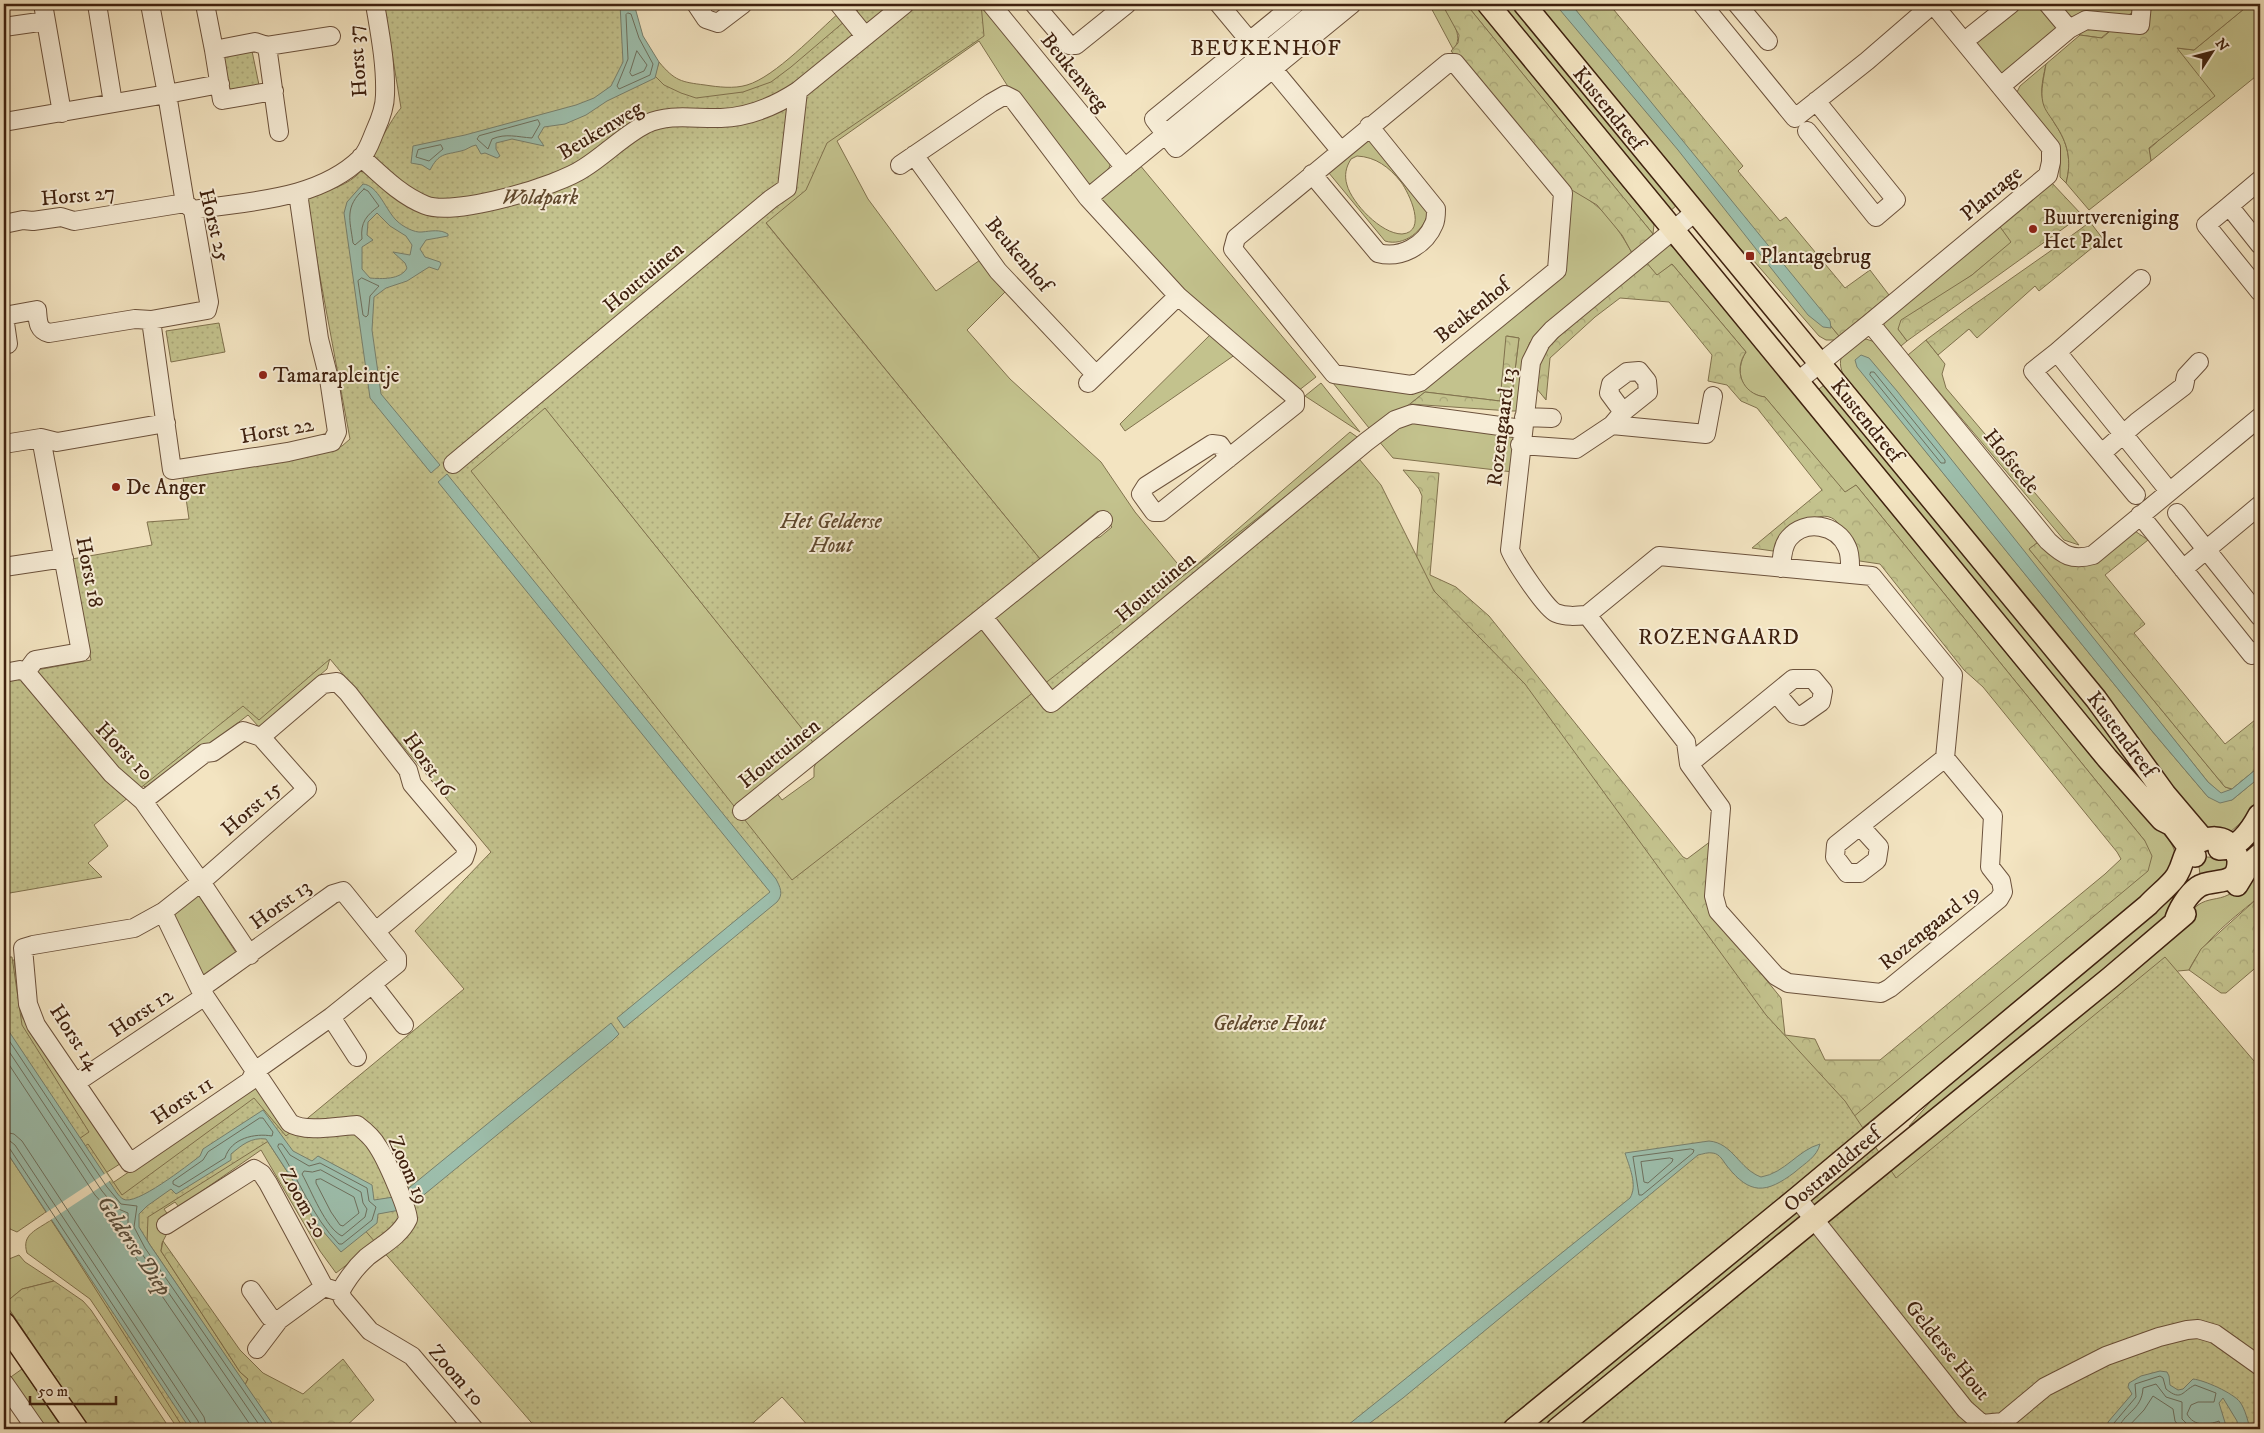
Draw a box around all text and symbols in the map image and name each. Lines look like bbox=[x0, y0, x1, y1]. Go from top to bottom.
street label: Horst 37 bbox=[343, 24, 373, 98]
street label: Beukenweg bbox=[1034, 28, 1114, 118]
north arrow bbox=[2186, 28, 2236, 78]
district label: BEUKENHOF bbox=[1190, 35, 1342, 62]
text: N bbox=[2211, 35, 2233, 55]
street label: Kustendreef bbox=[1567, 61, 1652, 158]
street label: Beukenweg bbox=[553, 95, 648, 166]
street label: Plantage bbox=[1955, 160, 2028, 227]
street label: Horst 27 bbox=[40, 180, 116, 212]
park label: Woldpark bbox=[502, 185, 578, 211]
street label: Horst 25 bbox=[192, 186, 236, 264]
place label: Buurtvereniging Het Palet bbox=[2043, 205, 2179, 255]
street label: Beukenhof bbox=[979, 212, 1059, 300]
marker: Buurtvereniging Het Palet bbox=[2027, 223, 2039, 235]
street label: Houttuinen bbox=[598, 237, 689, 319]
place label: Plantagebrug bbox=[1760, 244, 1871, 270]
marker: Plantagebrug bbox=[1744, 250, 1756, 262]
street label: Beukenhof bbox=[1430, 270, 1518, 349]
place label: Tamarapleintje bbox=[273, 363, 400, 389]
street label: Rozengaard 13 bbox=[1482, 366, 1522, 488]
marker: Tamarapleintje bbox=[257, 369, 269, 381]
street label: Kustendreef bbox=[1825, 373, 1910, 470]
street label: Horst 22 bbox=[238, 412, 317, 450]
street label: Hofstede bbox=[1977, 424, 2045, 499]
place label: De Anger bbox=[126, 475, 206, 501]
marker: De Anger bbox=[110, 481, 122, 493]
park label: Het Gelderse Hout bbox=[779, 509, 883, 559]
street label: Horst 18 bbox=[69, 535, 109, 610]
street label: Houttuinen bbox=[1110, 547, 1201, 629]
district label: ROZENGAARD bbox=[1638, 624, 1800, 651]
street label: Kustendreef bbox=[2081, 687, 2164, 785]
street label: Houttuinen bbox=[734, 713, 826, 794]
street label: Horst 10 bbox=[90, 717, 159, 787]
street label: Horst 16 bbox=[397, 728, 460, 802]
street label: Horst 15 bbox=[216, 775, 287, 842]
street label: Horst 13 bbox=[245, 874, 316, 936]
street label: Rozengaard 19 bbox=[1874, 879, 1985, 976]
street label: Horst 12 bbox=[105, 982, 179, 1044]
street label: Horst 14 bbox=[43, 1000, 106, 1076]
park label: Gelderse Hout bbox=[1213, 1011, 1327, 1037]
street label: Horst 11 bbox=[147, 1071, 218, 1131]
street label: Oostranddreef bbox=[1779, 1119, 1889, 1218]
street label: Zoom 19 bbox=[381, 1132, 435, 1209]
street label: Zoom 20 bbox=[273, 1164, 333, 1243]
water label: Gelderse Diep bbox=[90, 1191, 177, 1301]
street label: Gelderse Hout bbox=[1899, 1295, 1996, 1406]
street label: Zoom 10 bbox=[422, 1340, 490, 1412]
scale bar bbox=[30, 1373, 116, 1405]
text: 50 m bbox=[38, 1382, 68, 1401]

